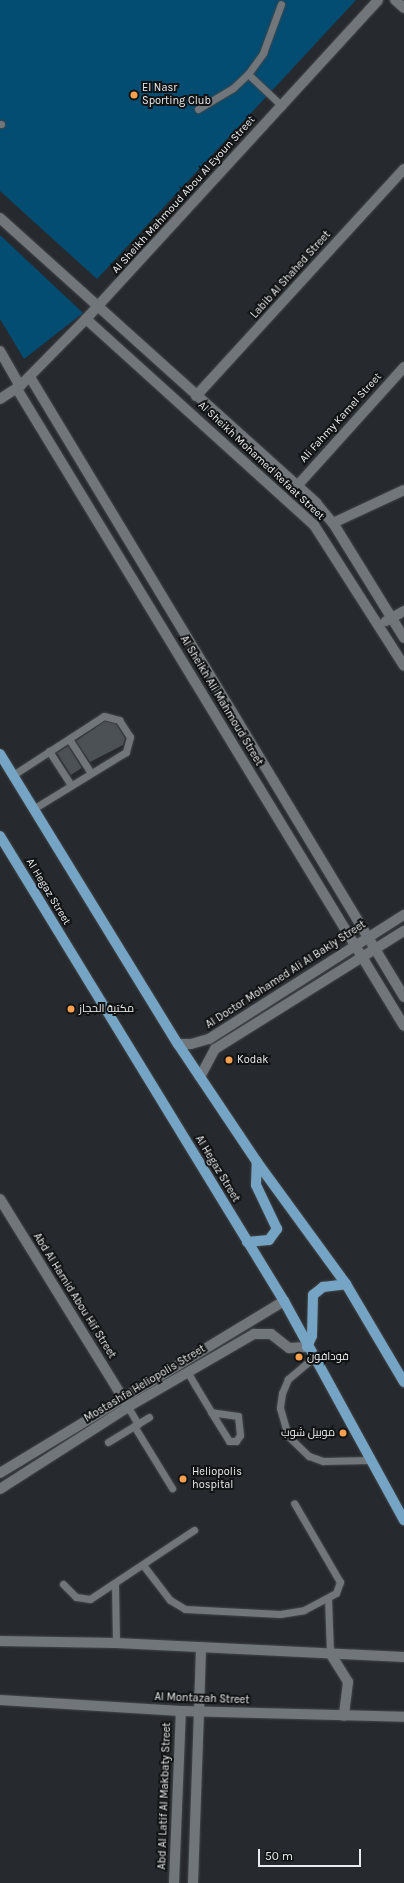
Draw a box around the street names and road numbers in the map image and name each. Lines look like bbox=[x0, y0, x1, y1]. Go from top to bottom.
street label: Al Sheikh Mahmoud Abou Al Eyoun Street bbox=[110, 114, 258, 276]
street label: Labib Al Shahed Street bbox=[248, 229, 334, 321]
street label: Ali Fahmy Kamel Street bbox=[297, 370, 385, 466]
street label: Al Sheikh Mohamed Refaat Street bbox=[195, 399, 327, 523]
street label: Al Sheikh Ali Mahmoud Street bbox=[177, 634, 265, 768]
street label: Al Hegaz Street bbox=[23, 856, 73, 928]
street label: Al Doctor Mohamed Ali Al Bakly Street bbox=[203, 918, 369, 1032]
street label: Al Hegaz Street bbox=[192, 1133, 242, 1205]
street label: Abd Al Hamid Abou Hif Street bbox=[30, 1231, 118, 1361]
street label: Mostashfa Heliopolis Street bbox=[82, 1343, 208, 1425]
street label: Al Montazah Street bbox=[154, 1691, 250, 1707]
street label: Abd Al Latif Al Makbaty Street bbox=[156, 1722, 174, 1870]

